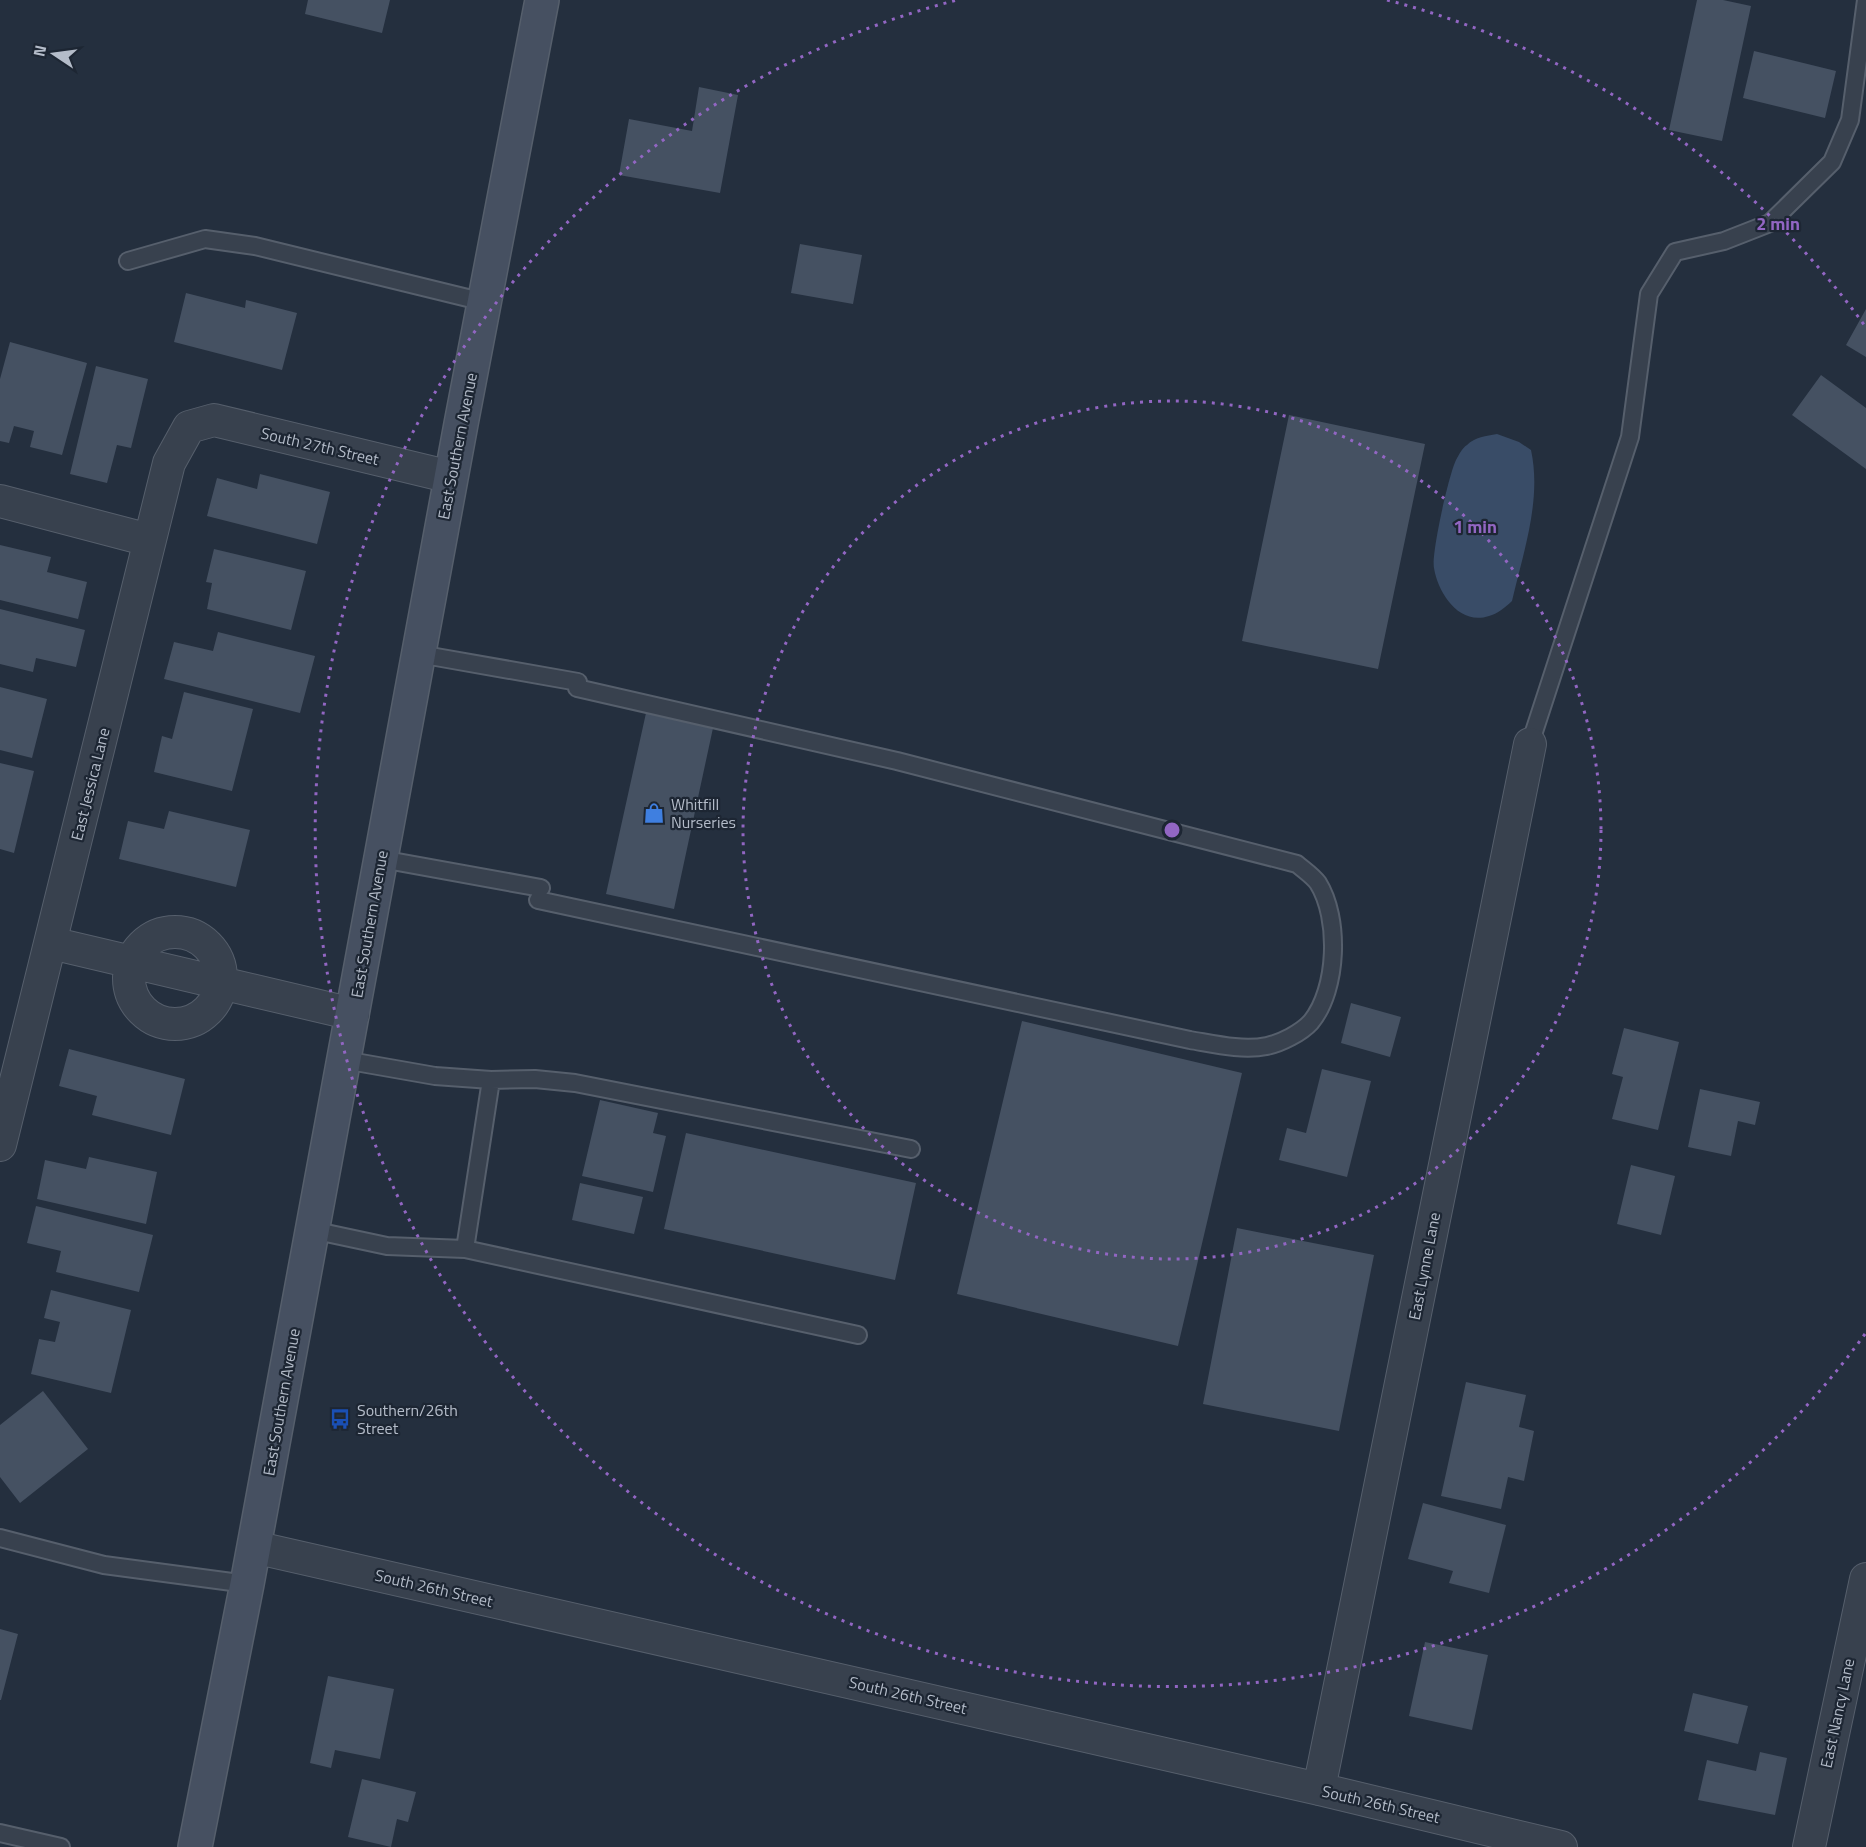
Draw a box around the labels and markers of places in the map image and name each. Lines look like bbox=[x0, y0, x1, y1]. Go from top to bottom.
place label: Whitfill Nurseries bbox=[671, 792, 736, 834]
shop icon: Whitfill Nurseries bbox=[642, 801, 666, 825]
centre of rings bbox=[1162, 820, 1182, 840]
place label: Southern/26th Street bbox=[357, 1398, 458, 1440]
bus stop icon: Southern/26th Street bbox=[328, 1407, 352, 1431]

